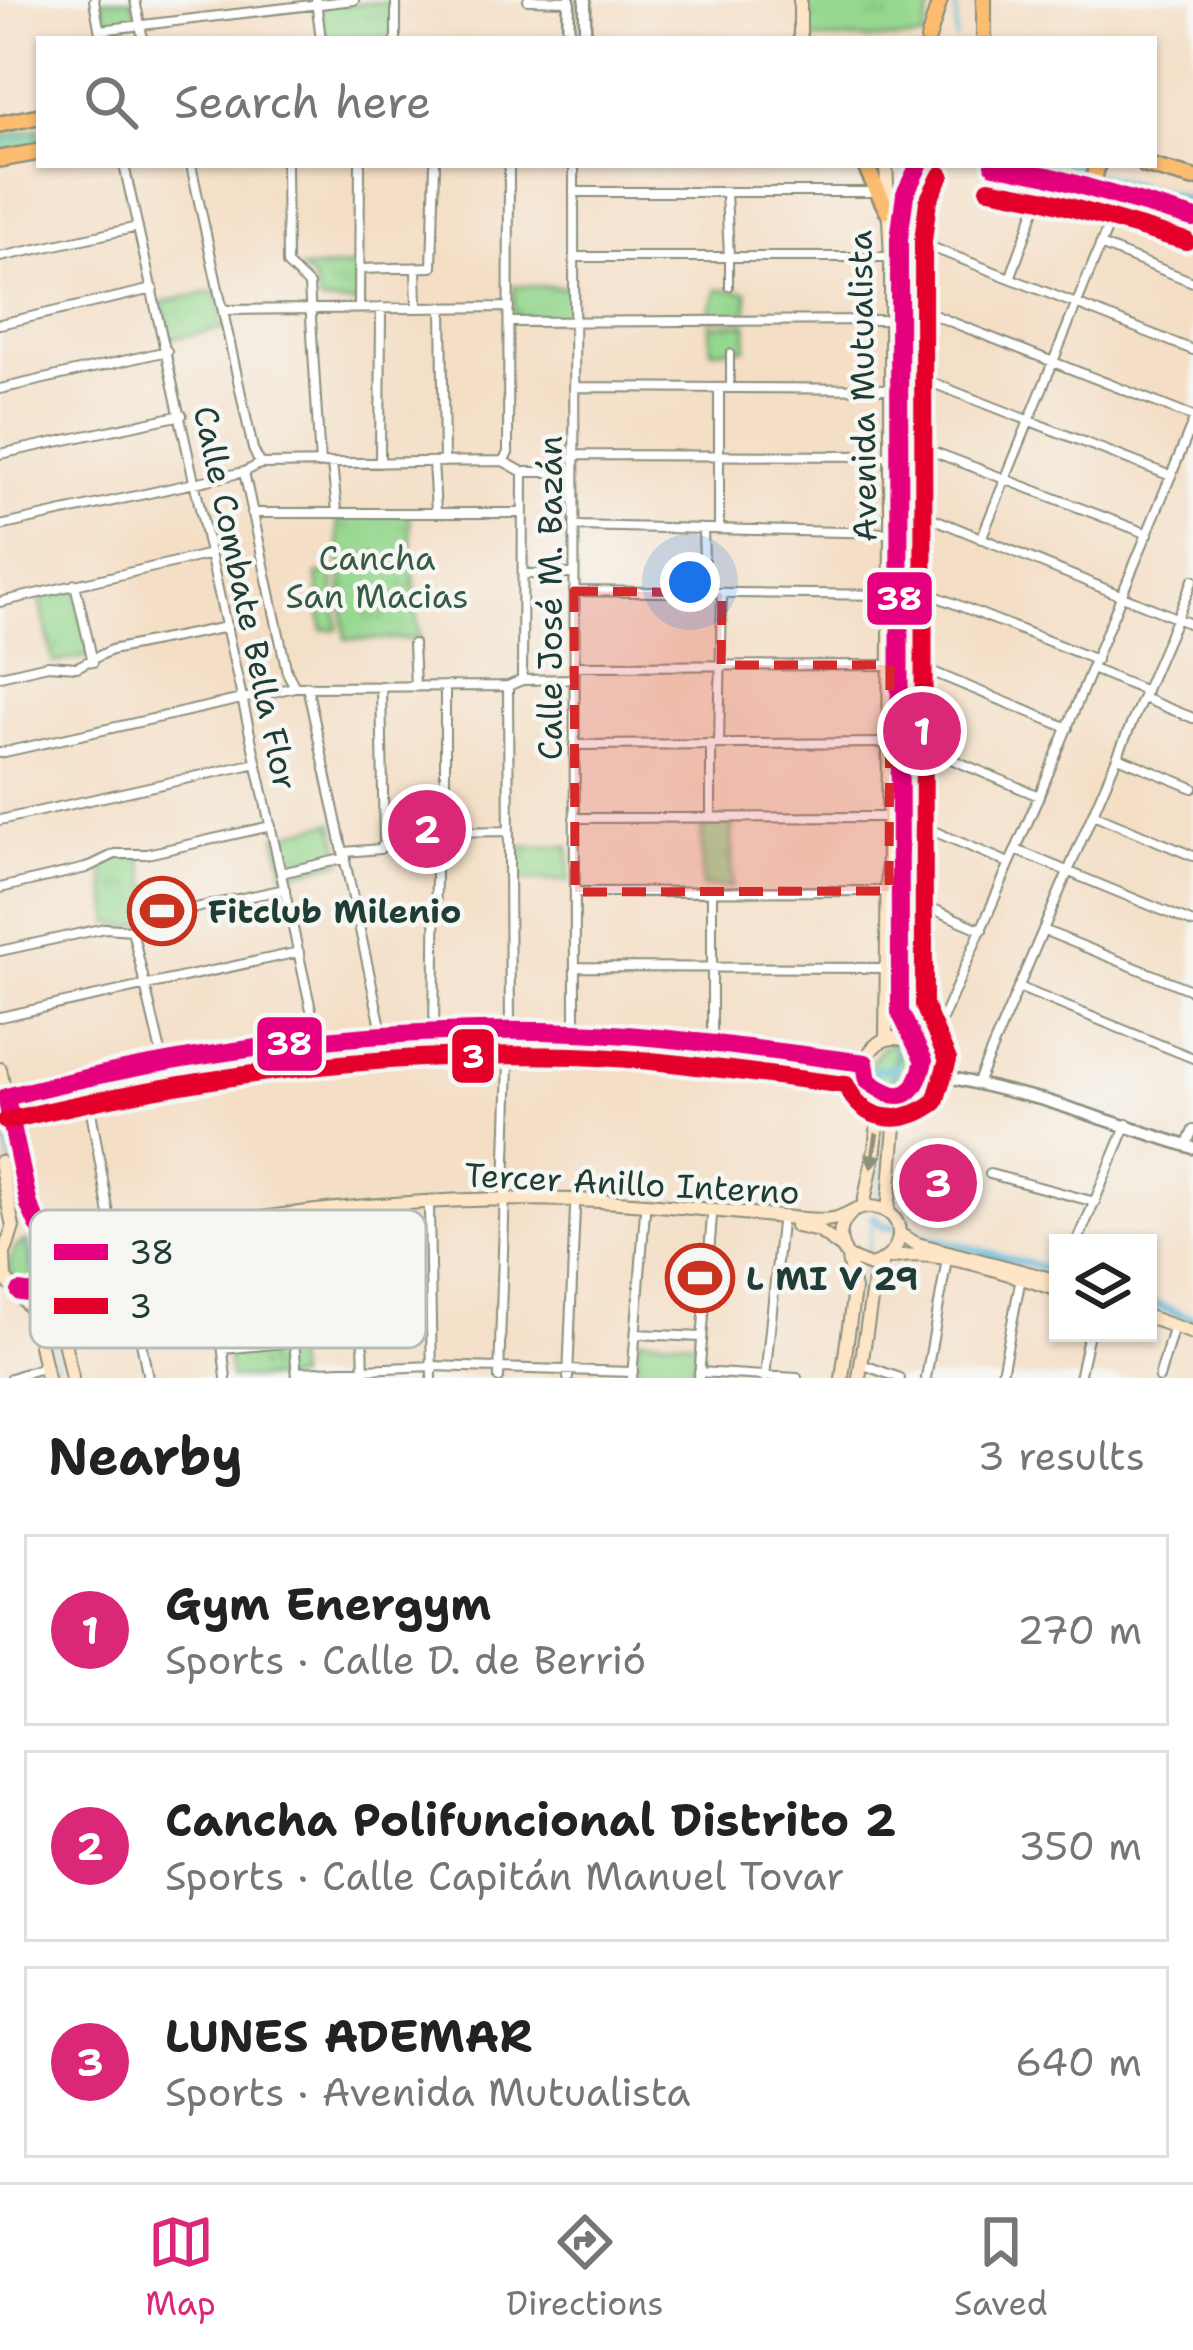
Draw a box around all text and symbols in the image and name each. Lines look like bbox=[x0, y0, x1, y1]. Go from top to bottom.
search box bbox=[36, 36, 1157, 168]
icon: search bbox=[78, 69, 144, 135]
text: Search here bbox=[174, 72, 431, 132]
street label: Avenida Mutualista bbox=[837, 230, 888, 542]
street label: Calle Combate Bella Flor bbox=[183, 402, 308, 794]
street label: Calle José M. Bazán bbox=[528, 436, 573, 760]
park label: Cancha San Macias bbox=[285, 536, 469, 619]
your location bbox=[660, 552, 720, 612]
line badge: 38 bbox=[865, 570, 934, 627]
text: 38 bbox=[876, 576, 922, 621]
pin: 1 bbox=[883, 686, 961, 776]
pin: 2 bbox=[388, 784, 466, 874]
sports icon: Fitclub Milenio bbox=[127, 876, 197, 946]
place label: Fitclub Milenio bbox=[208, 889, 461, 934]
line badge: 38 bbox=[255, 1015, 324, 1073]
text: 38 bbox=[266, 1021, 312, 1066]
line badge: 3 bbox=[450, 1027, 496, 1085]
text: 3 bbox=[461, 1034, 485, 1079]
one-way arrow bbox=[864, 1132, 883, 1170]
pin: 3 bbox=[899, 1138, 977, 1228]
street label: Tercer Anillo Interno bbox=[463, 1152, 801, 1215]
legend bbox=[30, 1210, 426, 1348]
text: 38 bbox=[129, 1230, 174, 1275]
map controls bbox=[1049, 1234, 1157, 1342]
button: layers bbox=[1049, 1234, 1157, 1342]
sports icon: L MI V 29 bbox=[665, 1243, 735, 1313]
place label: L MI V 29 bbox=[746, 1256, 918, 1301]
text: 3 bbox=[129, 1284, 152, 1329]
text: Nearby bbox=[48, 1422, 243, 1490]
text: 3 results bbox=[978, 1430, 1145, 1482]
text: Gym Energym bbox=[165, 1574, 491, 1634]
text: 1 bbox=[81, 1604, 99, 1656]
text: 270 m bbox=[1017, 1604, 1142, 1656]
text: Sports · Calle D. de Berrió bbox=[165, 1634, 646, 1686]
text: Cancha Polifuncional Distrito 2 bbox=[165, 1790, 896, 1850]
text: 2 bbox=[76, 1820, 104, 1872]
text: 350 m bbox=[1018, 1820, 1142, 1872]
text: Sports · Calle Capitán Manuel Tovar bbox=[165, 1850, 844, 1902]
text: LUNES ADEMAR bbox=[165, 2006, 533, 2066]
text: 3 bbox=[76, 2036, 104, 2088]
text: 640 m bbox=[1015, 2036, 1142, 2088]
text: Sports · Avenida Mutualista bbox=[165, 2066, 691, 2118]
tab: Map bbox=[145, 2209, 216, 2326]
tab: Directions bbox=[506, 2209, 664, 2326]
tab: Saved bbox=[954, 2209, 1048, 2326]

